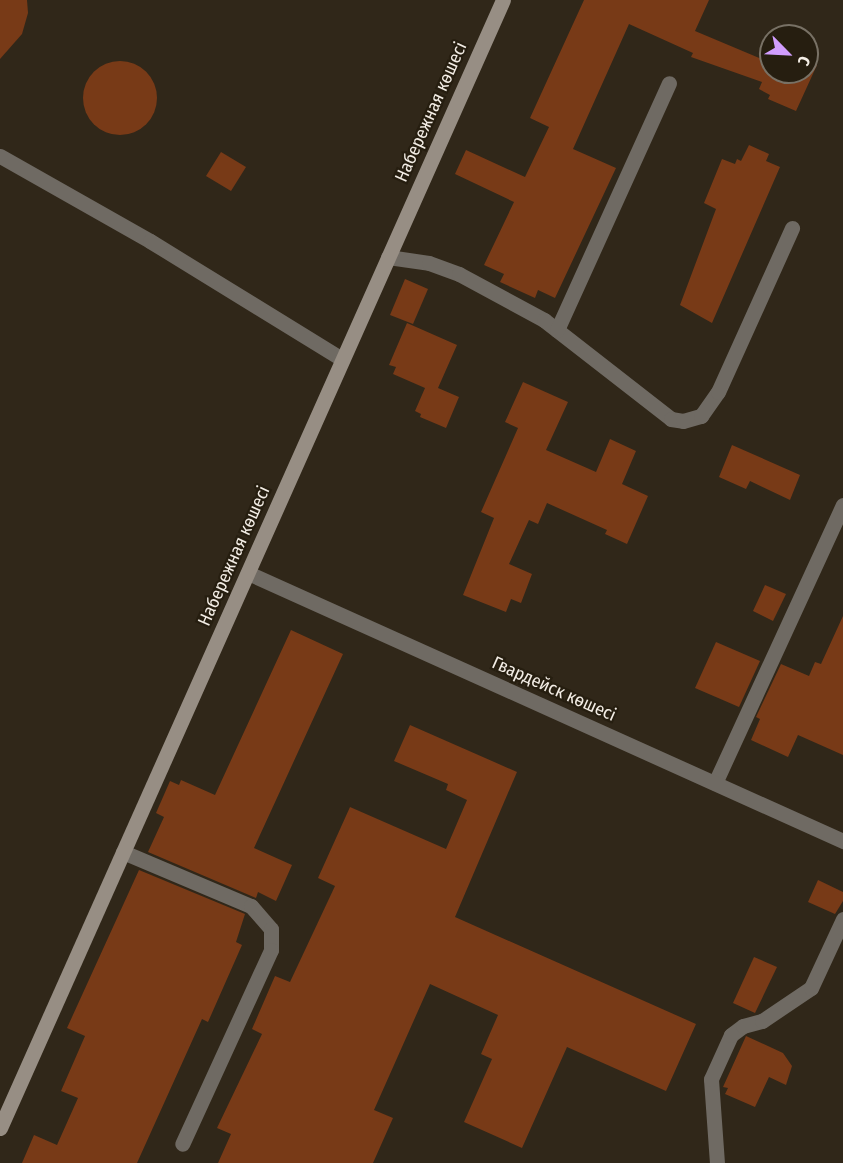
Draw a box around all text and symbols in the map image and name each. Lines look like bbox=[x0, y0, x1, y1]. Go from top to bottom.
north arrow bbox=[759, 24, 819, 84]
street label: Набережная көшесі bbox=[390, 39, 472, 185]
text: С bbox=[794, 53, 814, 68]
street label: Набережная көшесі bbox=[193, 483, 275, 629]
street label: Гвардейск көшесі bbox=[489, 652, 619, 726]

